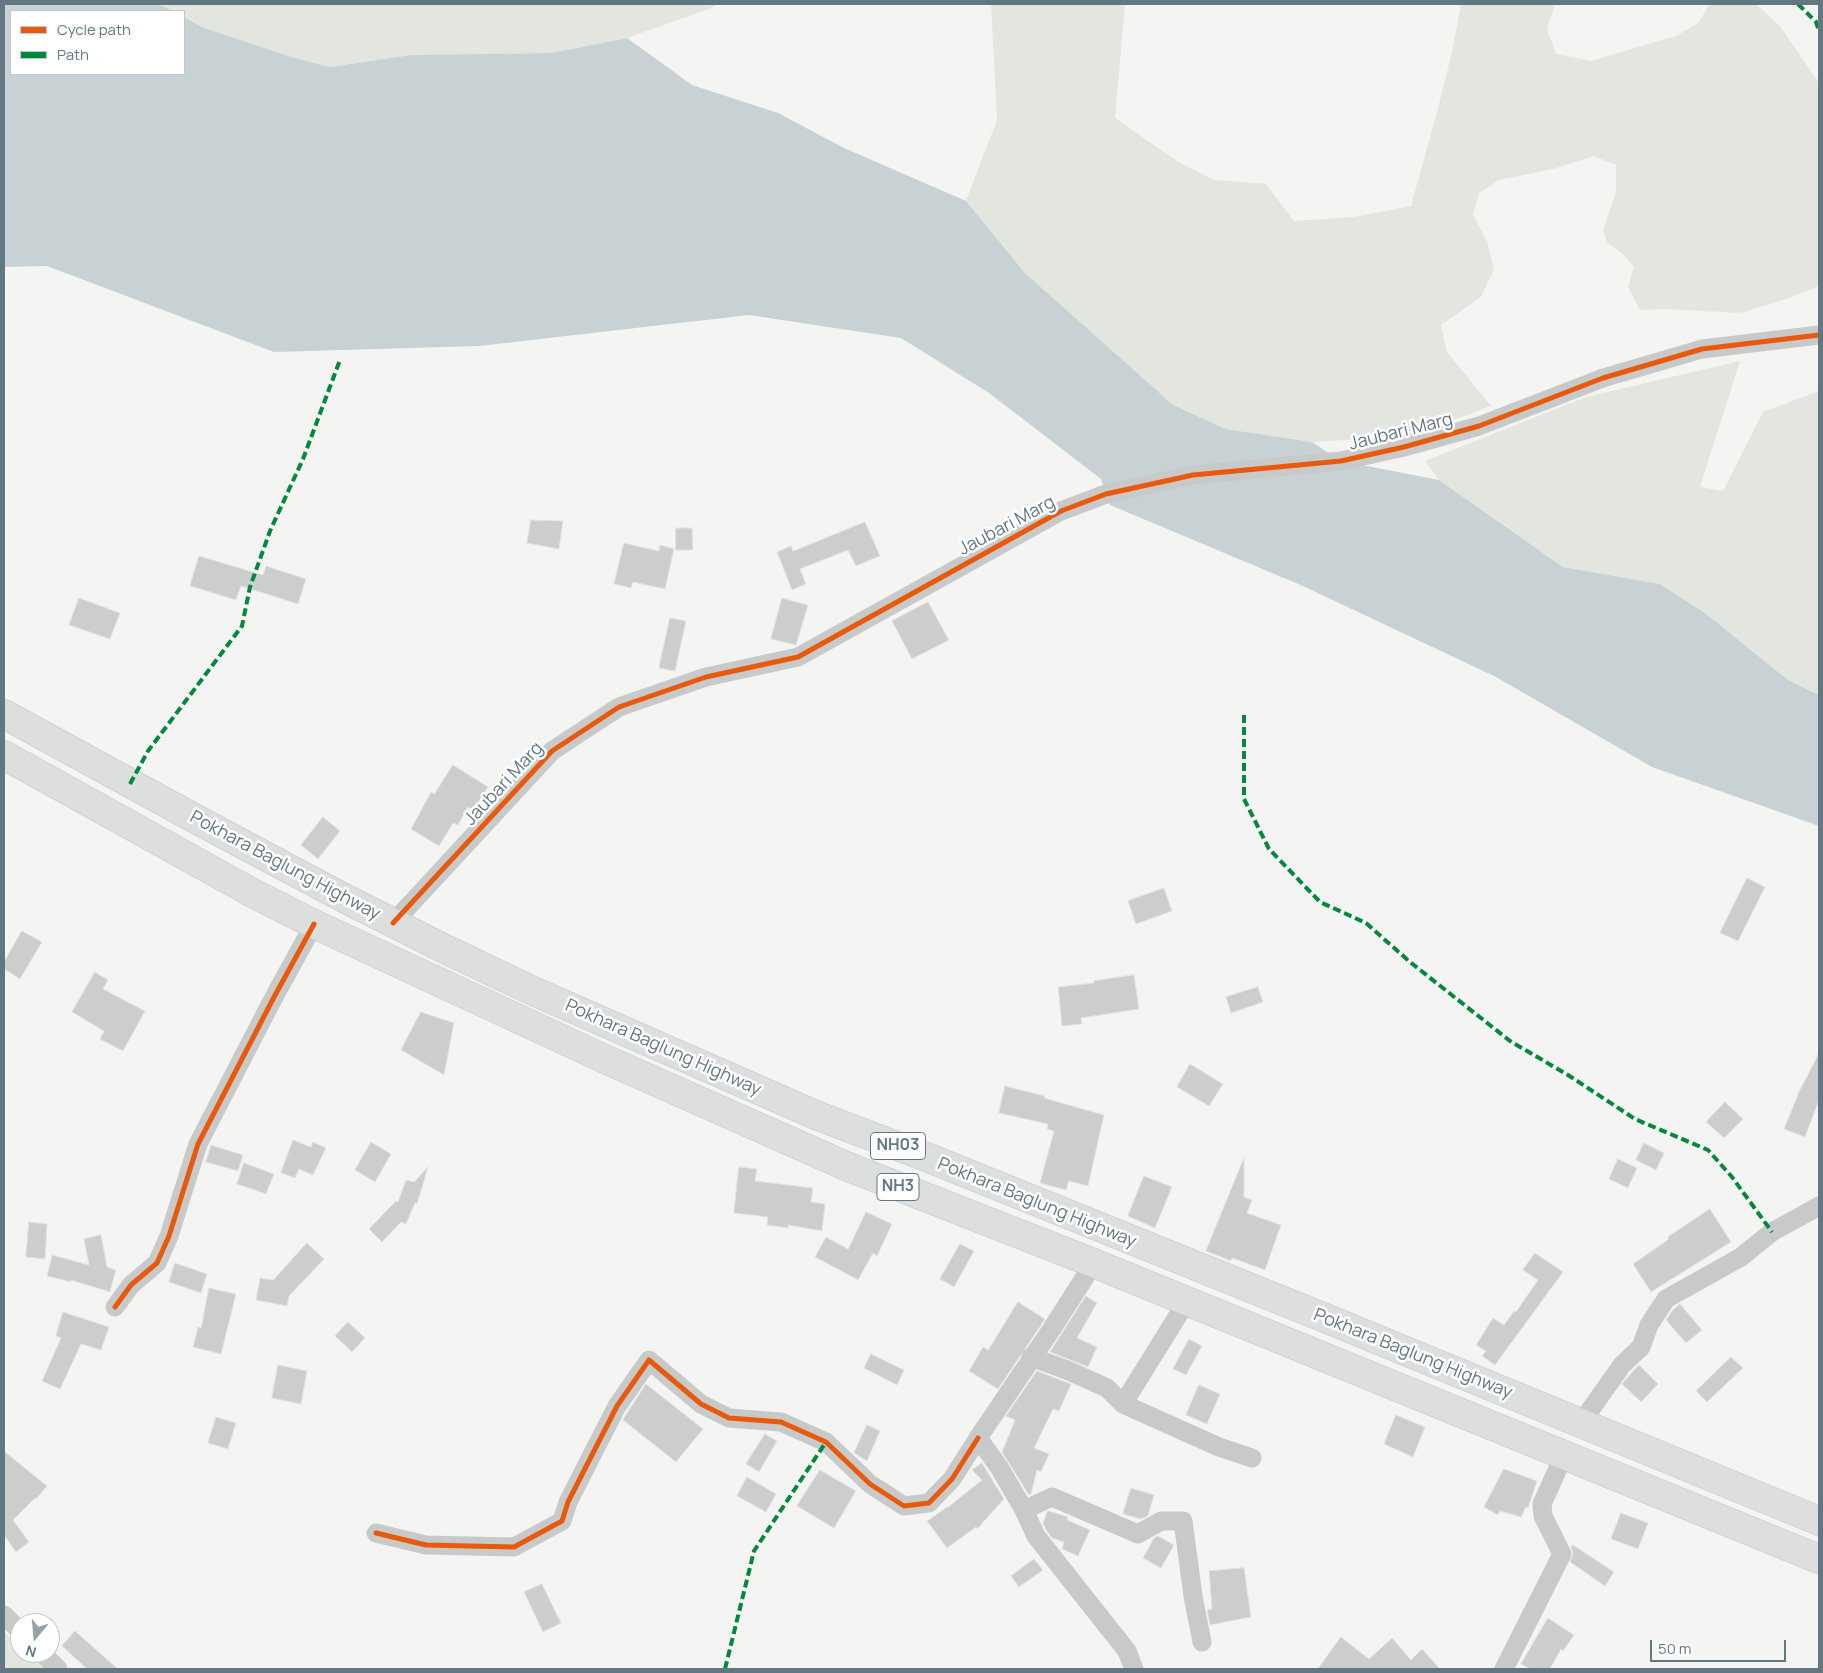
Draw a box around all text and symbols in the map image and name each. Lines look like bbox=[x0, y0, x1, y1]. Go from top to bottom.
legend bbox=[10, 10, 185, 75]
text: Cycle path bbox=[57, 19, 131, 40]
text: Path bbox=[57, 44, 89, 65]
street label: Jaubari Marg bbox=[1347, 409, 1455, 455]
street label: Jaubari Marg bbox=[955, 492, 1059, 560]
street label: Jaubari Marg bbox=[460, 738, 548, 830]
street label: Pokhara Baglung Highway bbox=[186, 807, 384, 925]
street label: Pokhara Baglung Highway bbox=[562, 995, 764, 1101]
road number: NH03 bbox=[870, 1132, 926, 1160]
street label: Pokhara Baglung Highway bbox=[934, 1153, 1140, 1253]
road number: NH3 bbox=[877, 1174, 919, 1200]
street label: Pokhara Baglung Highway bbox=[1310, 1304, 1516, 1404]
north arrow bbox=[10, 1613, 60, 1663]
scale bar bbox=[1653, 1630, 1789, 1662]
text: 50 m bbox=[1658, 1638, 1692, 1659]
text: N bbox=[23, 1641, 38, 1662]

